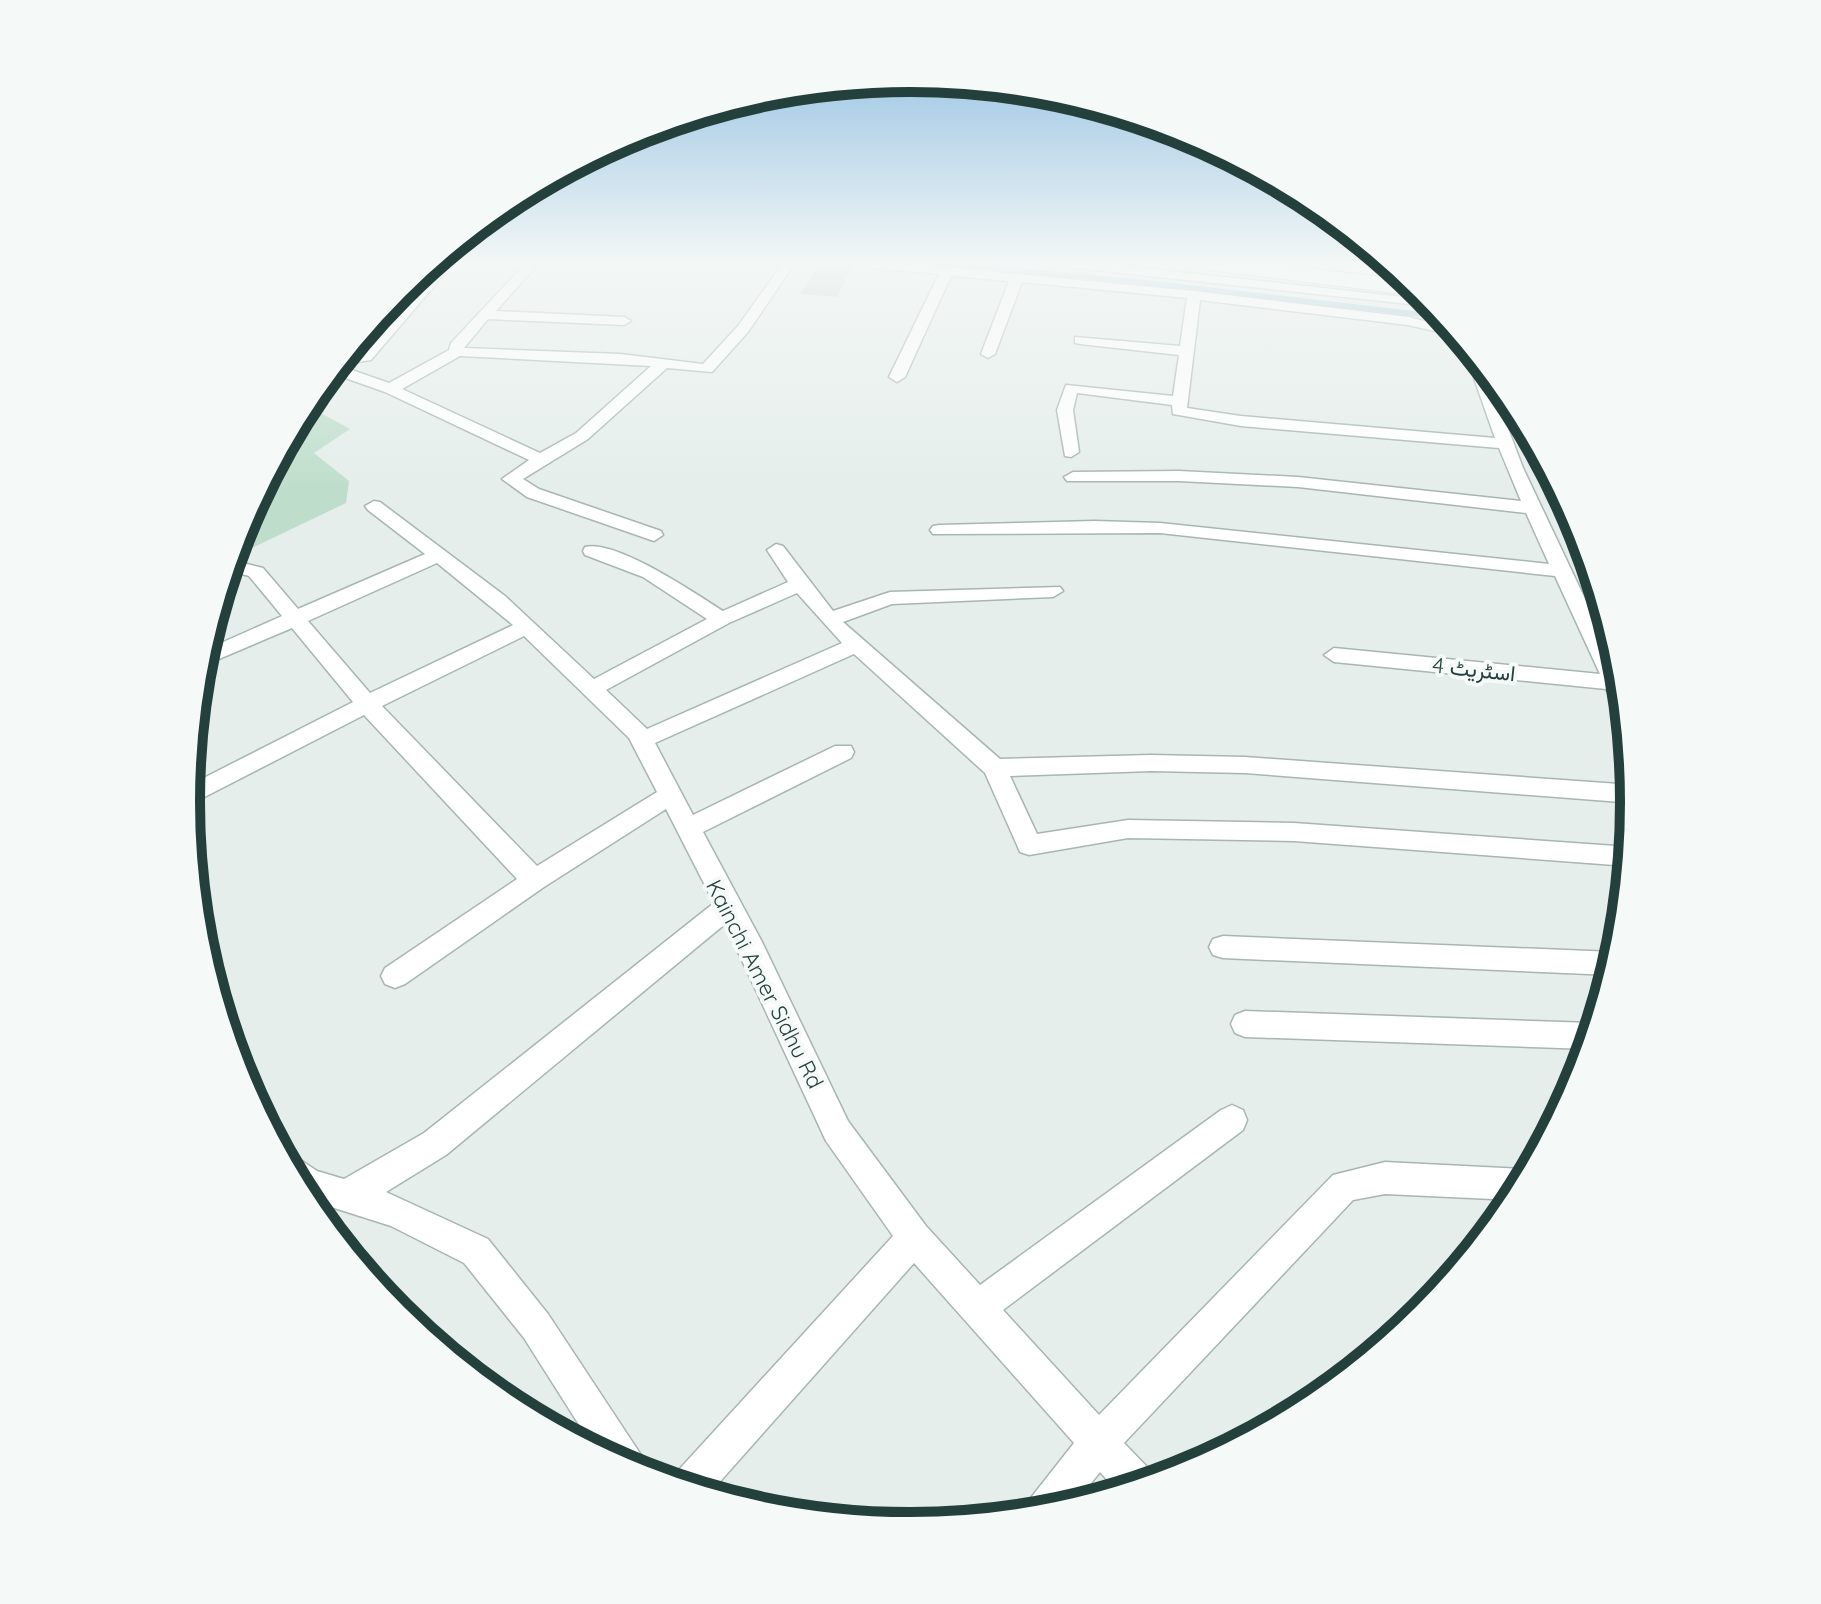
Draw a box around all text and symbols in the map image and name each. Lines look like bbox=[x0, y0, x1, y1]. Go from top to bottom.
street label: اسٹریٹ 4 bbox=[1431, 651, 1517, 687]
street label: Kainchi Amer Sidhu Rd bbox=[700, 875, 830, 1093]

